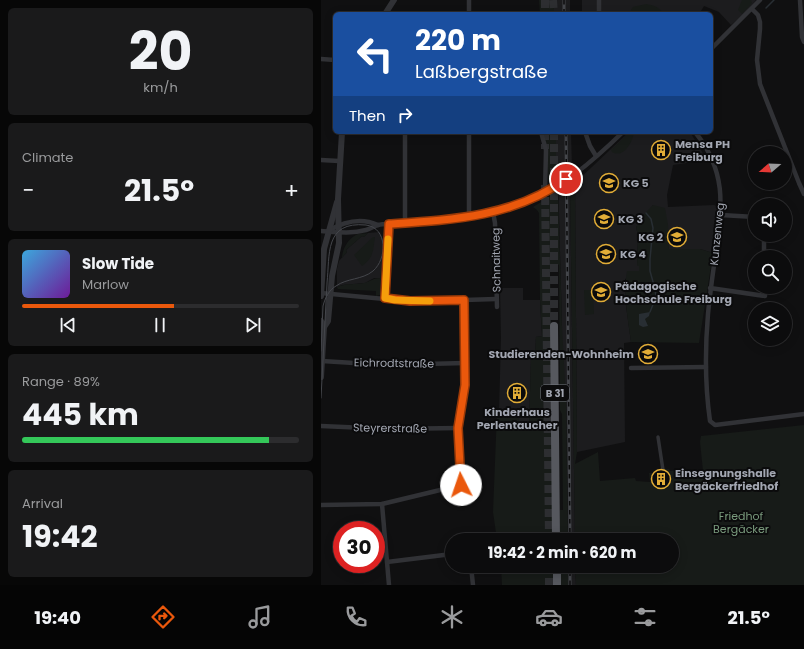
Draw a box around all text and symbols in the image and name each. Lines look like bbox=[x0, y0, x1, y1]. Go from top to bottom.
text: 20 bbox=[129, 15, 192, 88]
text: 220 m bbox=[415, 21, 501, 60]
icon: left bbox=[349, 28, 401, 80]
text: Laßbergstraße bbox=[415, 59, 548, 84]
text: km/h bbox=[143, 78, 178, 97]
icon: right bbox=[394, 104, 416, 126]
text: Then bbox=[349, 105, 386, 126]
place label: Mensa PH Freiburg bbox=[675, 136, 730, 165]
building icon: Mensa PH Freiburg bbox=[650, 139, 672, 161]
north arrow bbox=[748, 146, 792, 190]
map controls bbox=[748, 146, 792, 346]
text: Climate bbox=[22, 148, 73, 167]
pin bbox=[549, 162, 583, 196]
icon: arrive bbox=[555, 168, 577, 190]
text: 21.5° bbox=[124, 169, 194, 212]
school or university icon: KG 5 bbox=[598, 172, 620, 194]
text: − bbox=[22, 175, 34, 206]
text: + bbox=[284, 175, 299, 206]
place label: KG 5 bbox=[623, 175, 649, 191]
button: sound bbox=[748, 198, 792, 242]
street label: Kunzenweg bbox=[706, 202, 728, 266]
school or university icon: KG 3 bbox=[593, 208, 615, 230]
place label: KG 3 bbox=[618, 211, 643, 227]
school or university icon: KG 2 bbox=[666, 226, 688, 248]
street label: Schnaitweg bbox=[487, 228, 505, 292]
place label: KG 2 bbox=[638, 229, 663, 245]
school or university icon: KG 4 bbox=[595, 243, 617, 265]
place label: KG 4 bbox=[620, 246, 646, 262]
button: search bbox=[748, 250, 792, 294]
text: Slow Tide bbox=[82, 253, 154, 274]
text: Marlow bbox=[82, 275, 129, 294]
place label: Pädagogische Hochschule Freiburg bbox=[615, 278, 732, 307]
school or university icon: Pädagogische Hochschule Freiburg bbox=[590, 281, 612, 303]
button: layers bbox=[748, 302, 792, 346]
icon: previous bbox=[57, 314, 79, 336]
icon: pause bbox=[149, 314, 171, 336]
icon: next bbox=[242, 314, 264, 336]
school or university icon: Studierenden-Wohnheim bbox=[637, 343, 659, 365]
place label: Studierenden-Wohnheim bbox=[488, 346, 634, 362]
street label: Eichrodtstraße bbox=[354, 354, 434, 372]
text: Range · 89% bbox=[22, 372, 100, 391]
building icon: Kinderhaus Perlentaucher bbox=[506, 382, 528, 404]
road number: B 31 bbox=[541, 385, 569, 401]
text: 445 km bbox=[22, 393, 139, 436]
place label: Kinderhaus Perlentaucher bbox=[477, 404, 558, 433]
street label: Steyrerstraße bbox=[353, 419, 427, 437]
position arrow bbox=[440, 464, 482, 506]
place label: Einsegnungshalle Bergäckerfriedhof bbox=[675, 465, 778, 494]
building icon: Einsegnungshalle Bergäckerfriedhof bbox=[650, 468, 672, 490]
text: Arrival bbox=[22, 494, 63, 513]
park label: Friedhof Bergäcker bbox=[713, 508, 769, 537]
text: 19:42 bbox=[22, 515, 98, 558]
speed limit sign: 30 bbox=[333, 521, 385, 573]
text: 19:42 · 2 min · 620 m bbox=[488, 542, 636, 563]
icon: directions bbox=[149, 603, 177, 631]
icon: music bbox=[246, 603, 274, 631]
icon: phone bbox=[342, 603, 370, 631]
icon: climate bbox=[438, 603, 466, 631]
icon: car bbox=[535, 603, 563, 631]
icon: filters bbox=[631, 603, 659, 631]
text: 19:40 bbox=[34, 605, 81, 630]
text: 21.5° bbox=[728, 605, 770, 630]

